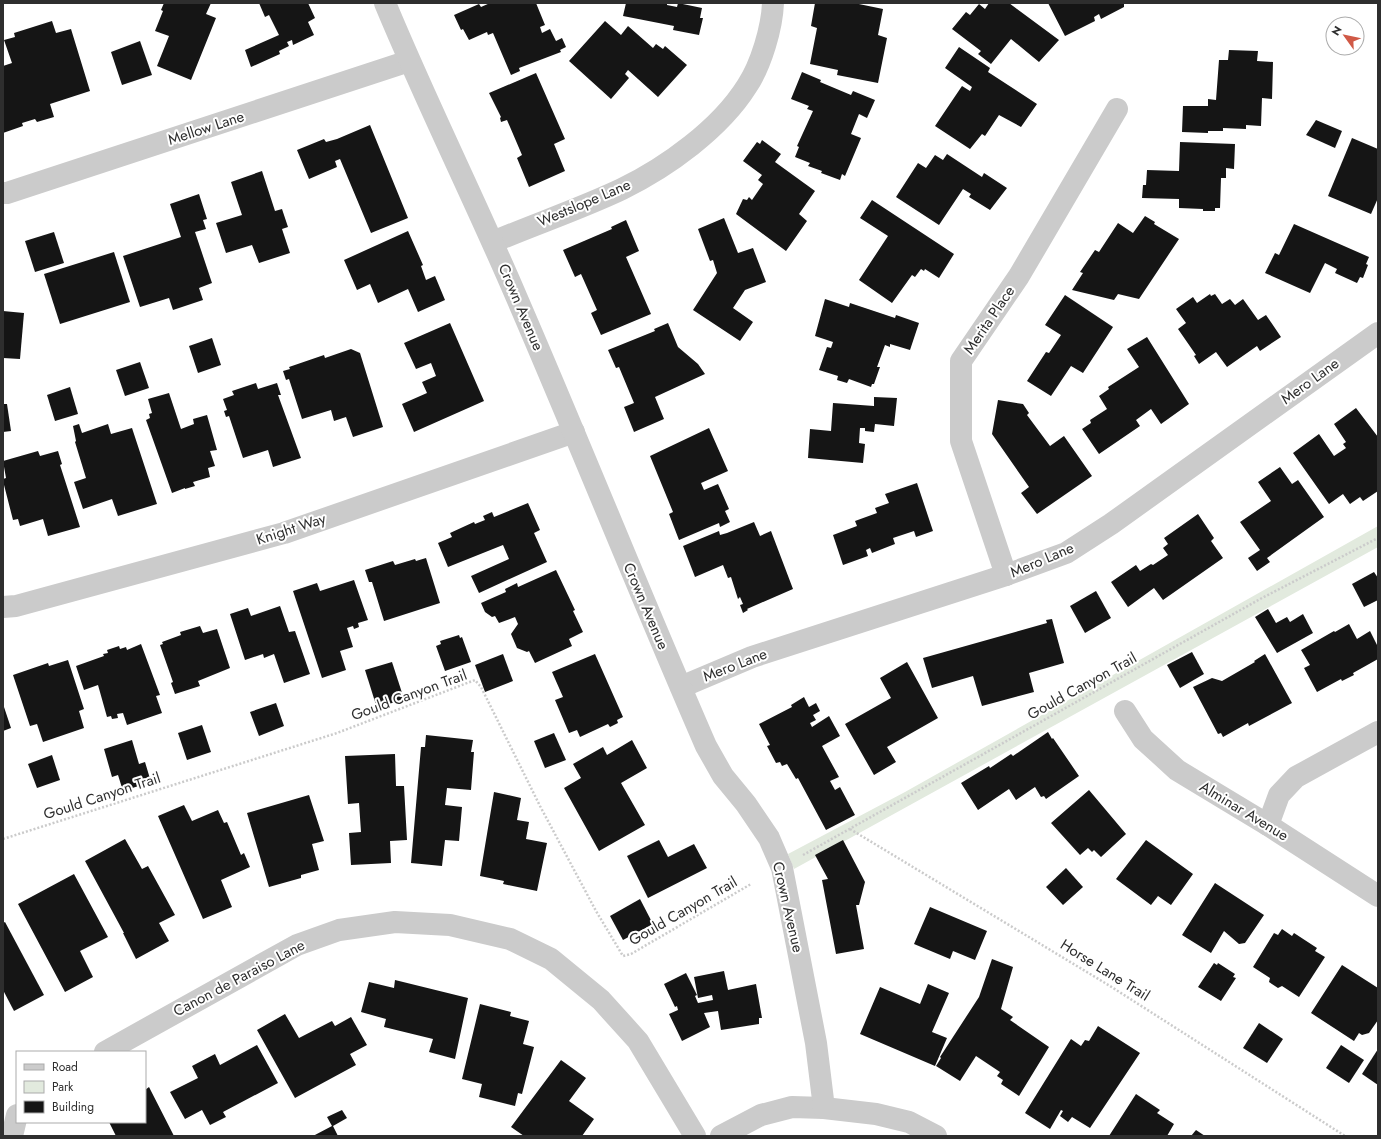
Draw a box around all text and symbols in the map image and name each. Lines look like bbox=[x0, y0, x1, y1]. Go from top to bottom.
north arrow bbox=[1325, 16, 1365, 56]
text: N bbox=[1328, 23, 1346, 39]
street label: Mellow Lane bbox=[165, 105, 247, 151]
street label: Westslope Lane bbox=[534, 173, 634, 232]
street label: Crown Avenue bbox=[493, 260, 549, 354]
street label: Merita Place bbox=[958, 281, 1020, 358]
street label: Mero Lane bbox=[1276, 352, 1344, 410]
street label: Knight Way bbox=[253, 507, 329, 551]
street label: Mero Lane bbox=[1007, 537, 1077, 583]
street label: Crown Avenue bbox=[618, 559, 674, 653]
street label: Mero Lane bbox=[700, 643, 770, 687]
street label: Gould Canyon Trail bbox=[1023, 647, 1141, 725]
street label: Gould Canyon Trail bbox=[348, 664, 470, 726]
street label: Gould Canyon Trail bbox=[41, 767, 163, 825]
street label: Alminar Avenue bbox=[1195, 776, 1293, 846]
street label: Crown Avenue bbox=[767, 859, 809, 955]
street label: Gould Canyon Trail bbox=[625, 871, 741, 951]
street label: Canon de Paraiso Lane bbox=[169, 934, 309, 1022]
street label: Horse Lane Trail bbox=[1056, 934, 1154, 1006]
legend bbox=[16, 1051, 146, 1123]
text: Road bbox=[52, 1058, 78, 1076]
text: Park bbox=[52, 1078, 74, 1096]
text: Building bbox=[52, 1098, 94, 1116]

